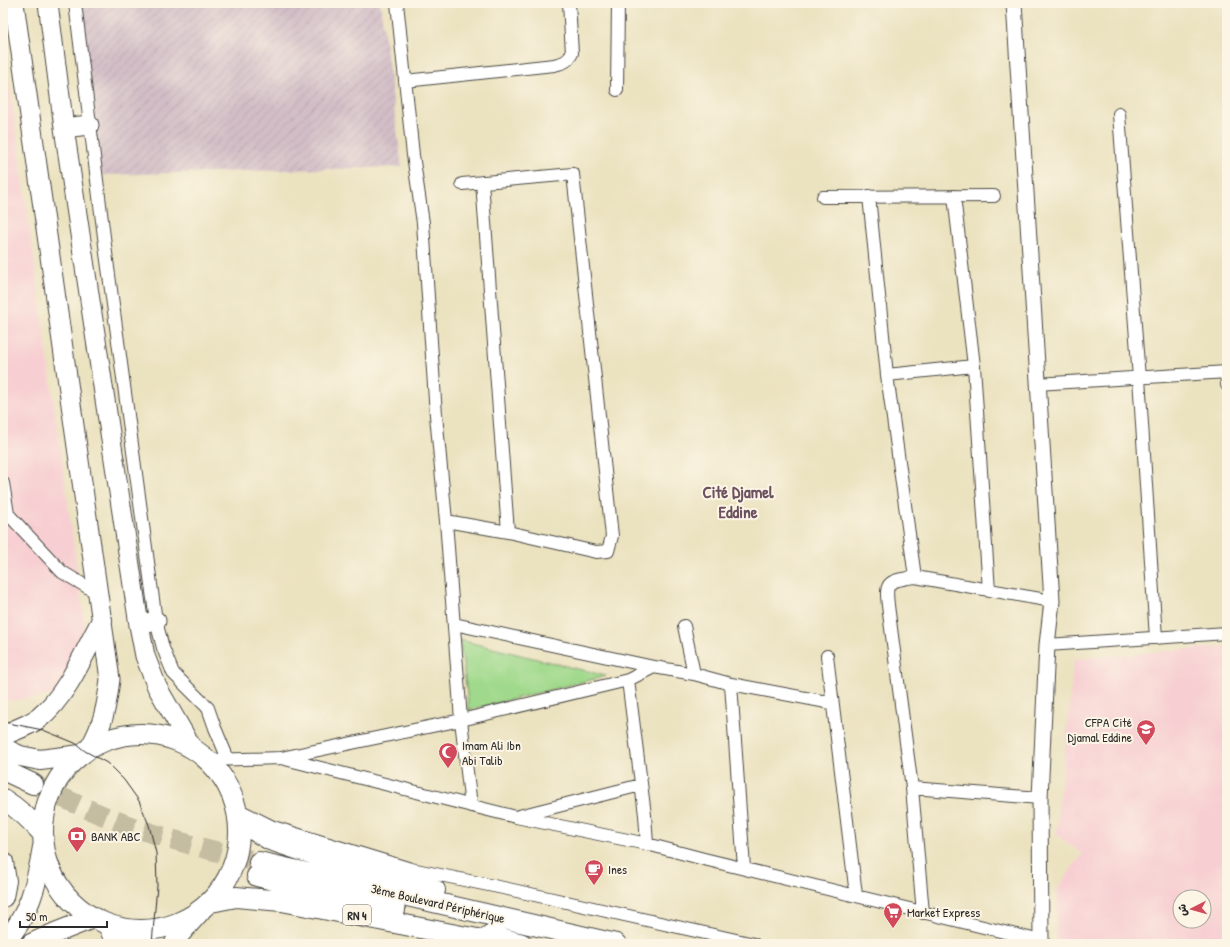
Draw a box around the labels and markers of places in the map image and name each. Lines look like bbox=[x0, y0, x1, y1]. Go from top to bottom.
place label: CFPA Cité Djamal Eddine bbox=[1067, 713, 1132, 746]
school or university icon: CFPA Cité Djamal Eddine bbox=[1135, 718, 1157, 746]
place label: Imam Ali Ibn Abi Talib bbox=[462, 736, 521, 769]
mosque icon: Imam Ali Ibn Abi Talib bbox=[437, 741, 459, 769]
bank icon: BANK ABC bbox=[66, 825, 88, 853]
place label: BANK ABC bbox=[91, 827, 141, 845]
cafe icon: Ines bbox=[583, 858, 605, 886]
place label: Ines bbox=[608, 860, 627, 878]
supermarket icon: Market Express bbox=[882, 901, 904, 929]
place label: Market Express bbox=[907, 903, 980, 921]

